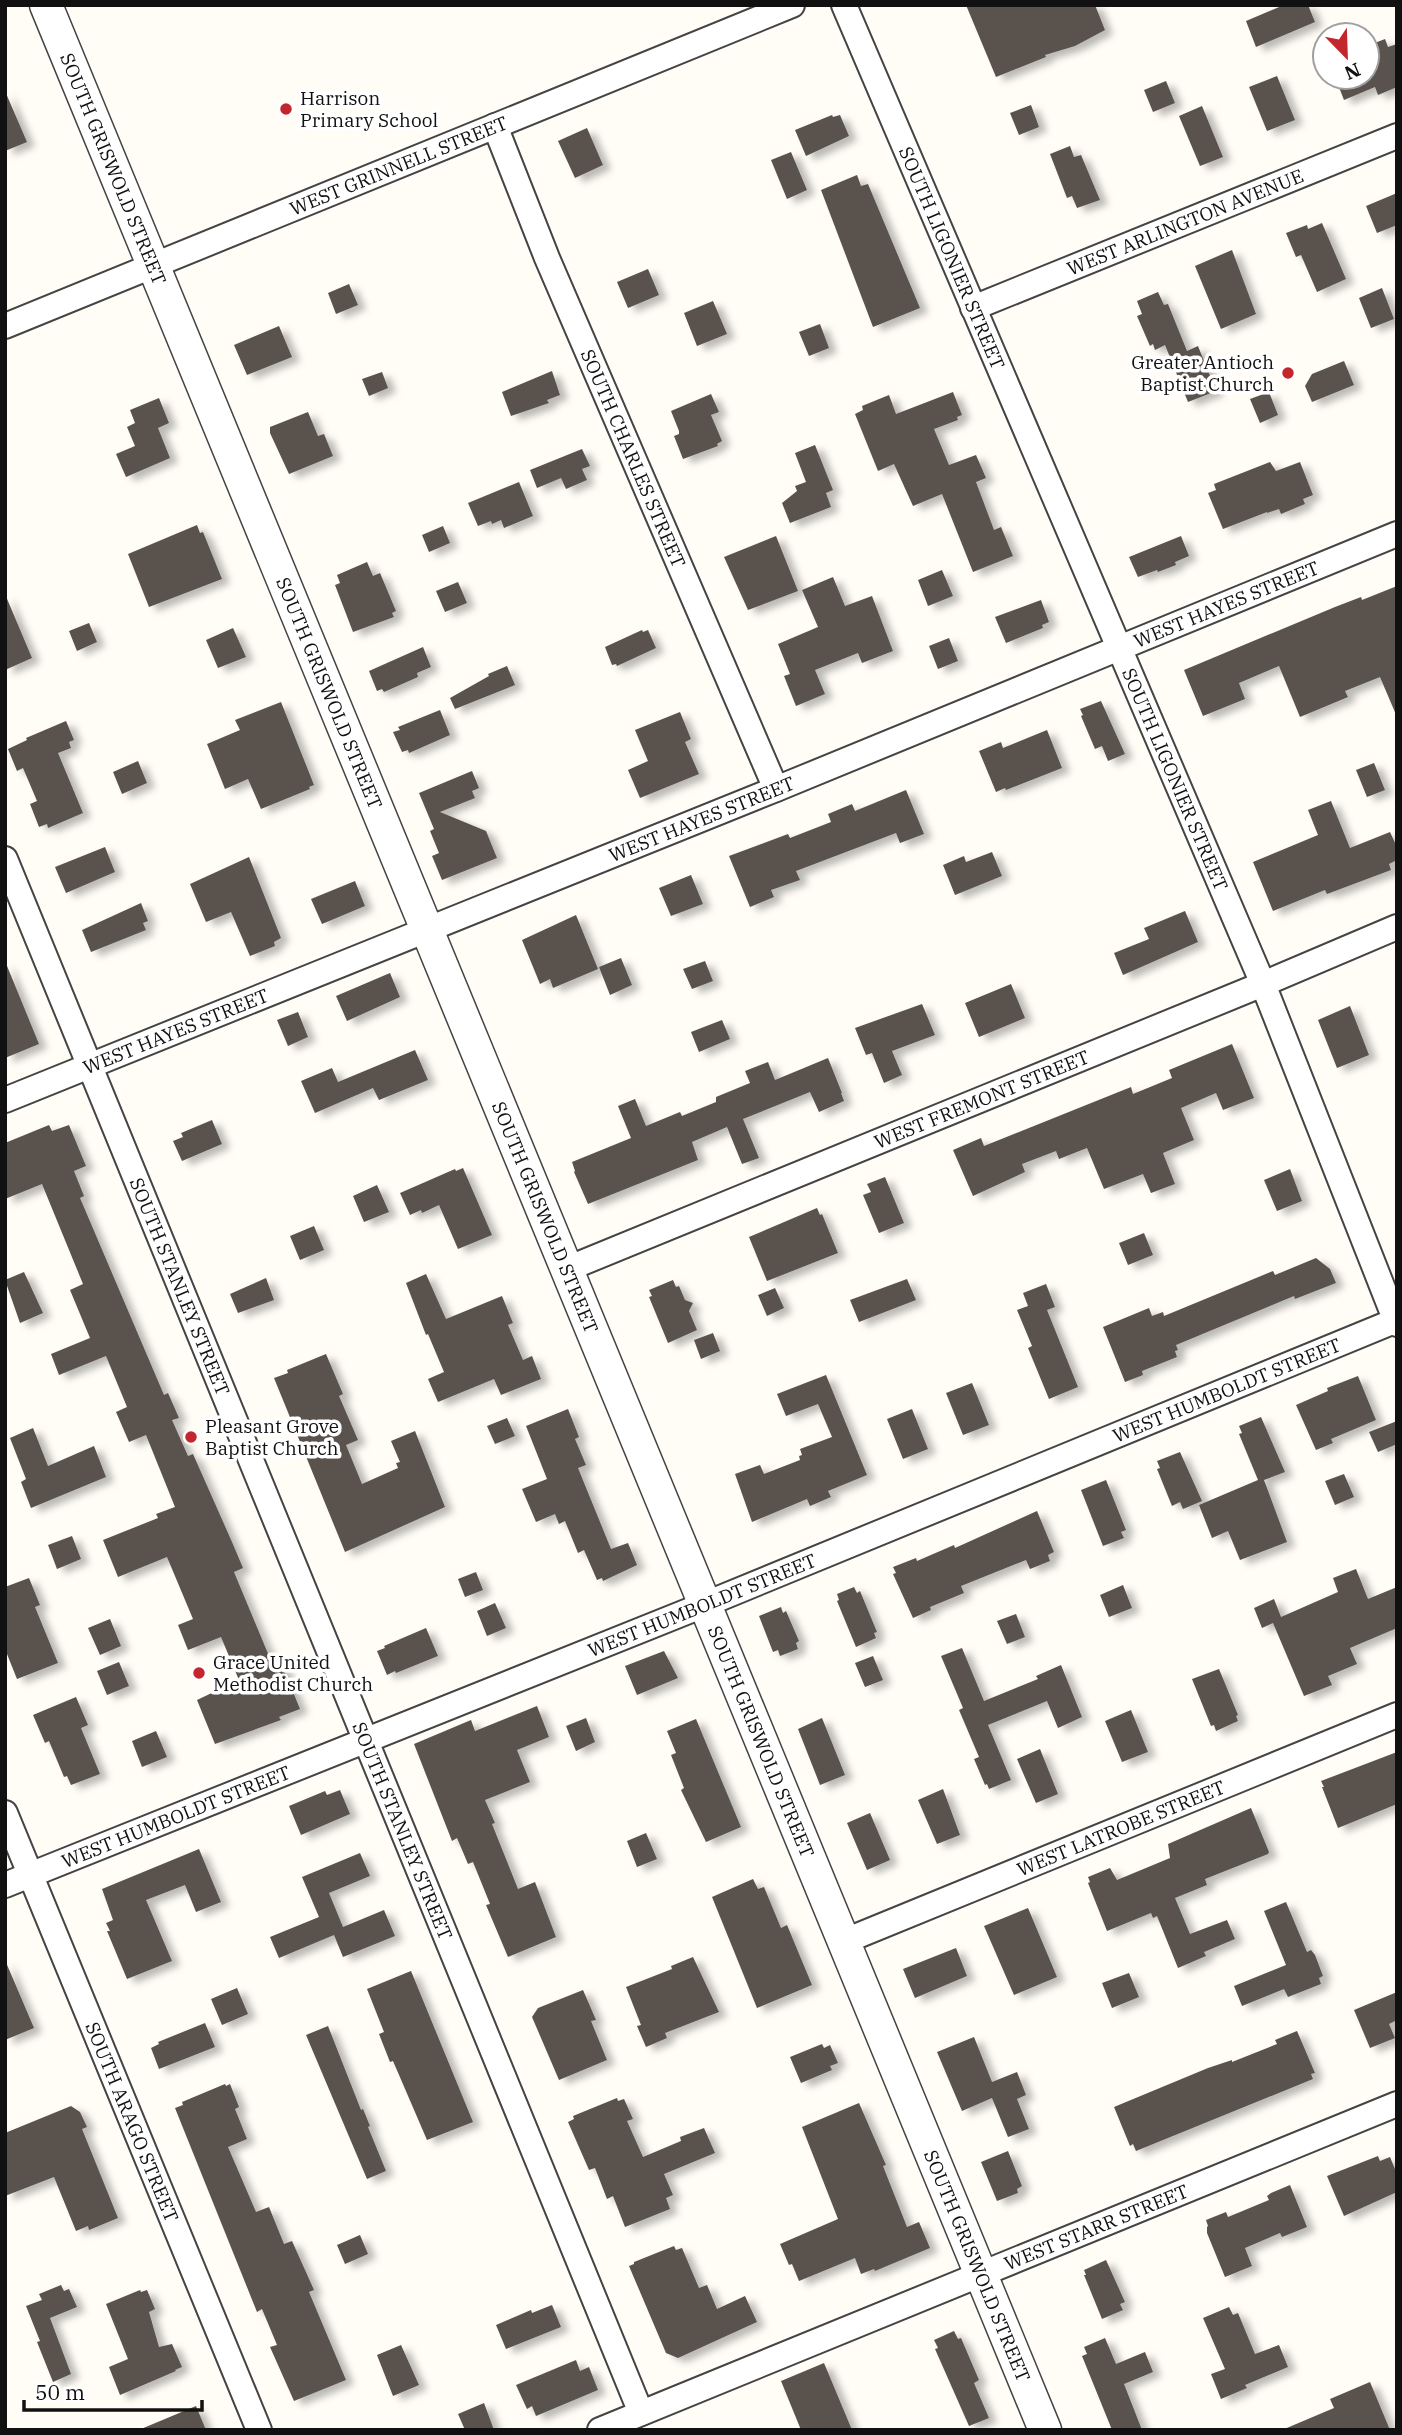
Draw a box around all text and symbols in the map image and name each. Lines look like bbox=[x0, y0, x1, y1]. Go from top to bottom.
north arrow bbox=[1311, 21, 1381, 91]
street label: SOUTH GRISWOLD STREET bbox=[55, 49, 172, 288]
text: N bbox=[1341, 58, 1364, 86]
place label: Harrison Primary School bbox=[300, 86, 439, 132]
marker: Harrison Primary School bbox=[278, 101, 294, 117]
street label: WEST GRINNELL STREET bbox=[286, 110, 511, 221]
street label: SOUTH LIGONIER STREET bbox=[894, 143, 1010, 373]
street label: WEST ARLINGTON AVENUE bbox=[1063, 163, 1307, 281]
street label: SOUTH CHARLES STREET bbox=[576, 345, 691, 571]
place label: Greater Antioch Baptist Church bbox=[1131, 350, 1274, 396]
marker: Greater Antioch Baptist Church bbox=[1280, 365, 1296, 381]
street label: WEST HAYES STREET bbox=[1130, 555, 1322, 653]
street label: SOUTH GRISWOLD STREET bbox=[271, 574, 388, 812]
street label: SOUTH LIGONIER STREET bbox=[1117, 664, 1233, 894]
street label: WEST HAYES STREET bbox=[605, 771, 798, 867]
street label: WEST HAYES STREET bbox=[79, 983, 272, 1079]
street label: WEST FREMONT STREET bbox=[871, 1045, 1093, 1154]
street label: SOUTH GRISWOLD STREET bbox=[487, 1098, 604, 1337]
street label: SOUTH STANLEY STREET bbox=[125, 1174, 235, 1399]
street label: WEST HUMBOLDT STREET bbox=[1109, 1333, 1344, 1448]
place label: Pleasant Grove Baptist Church bbox=[205, 1414, 339, 1460]
marker: Pleasant Grove Baptist Church bbox=[183, 1429, 199, 1445]
street label: WEST HUMBOLDT STREET bbox=[584, 1548, 820, 1662]
street label: SOUTH GRISWOLD STREET bbox=[703, 1622, 820, 1861]
place label: Grace United Methodist Church bbox=[213, 1650, 373, 1696]
marker: Grace United Methodist Church bbox=[191, 1665, 207, 1681]
street label: SOUTH STANLEY STREET bbox=[347, 1718, 458, 1943]
street label: WEST HUMBOLDT STREET bbox=[58, 1760, 294, 1873]
street label: WEST LATROBE STREET bbox=[1013, 1775, 1228, 1881]
street label: SOUTH ARAGO STREET bbox=[80, 2018, 184, 2225]
street label: SOUTH GRISWOLD STREET bbox=[919, 2146, 1036, 2385]
street label: WEST STARR STREET bbox=[1001, 2179, 1192, 2275]
scale bar bbox=[24, 2368, 203, 2412]
text: 50 m bbox=[35, 2378, 85, 2406]

